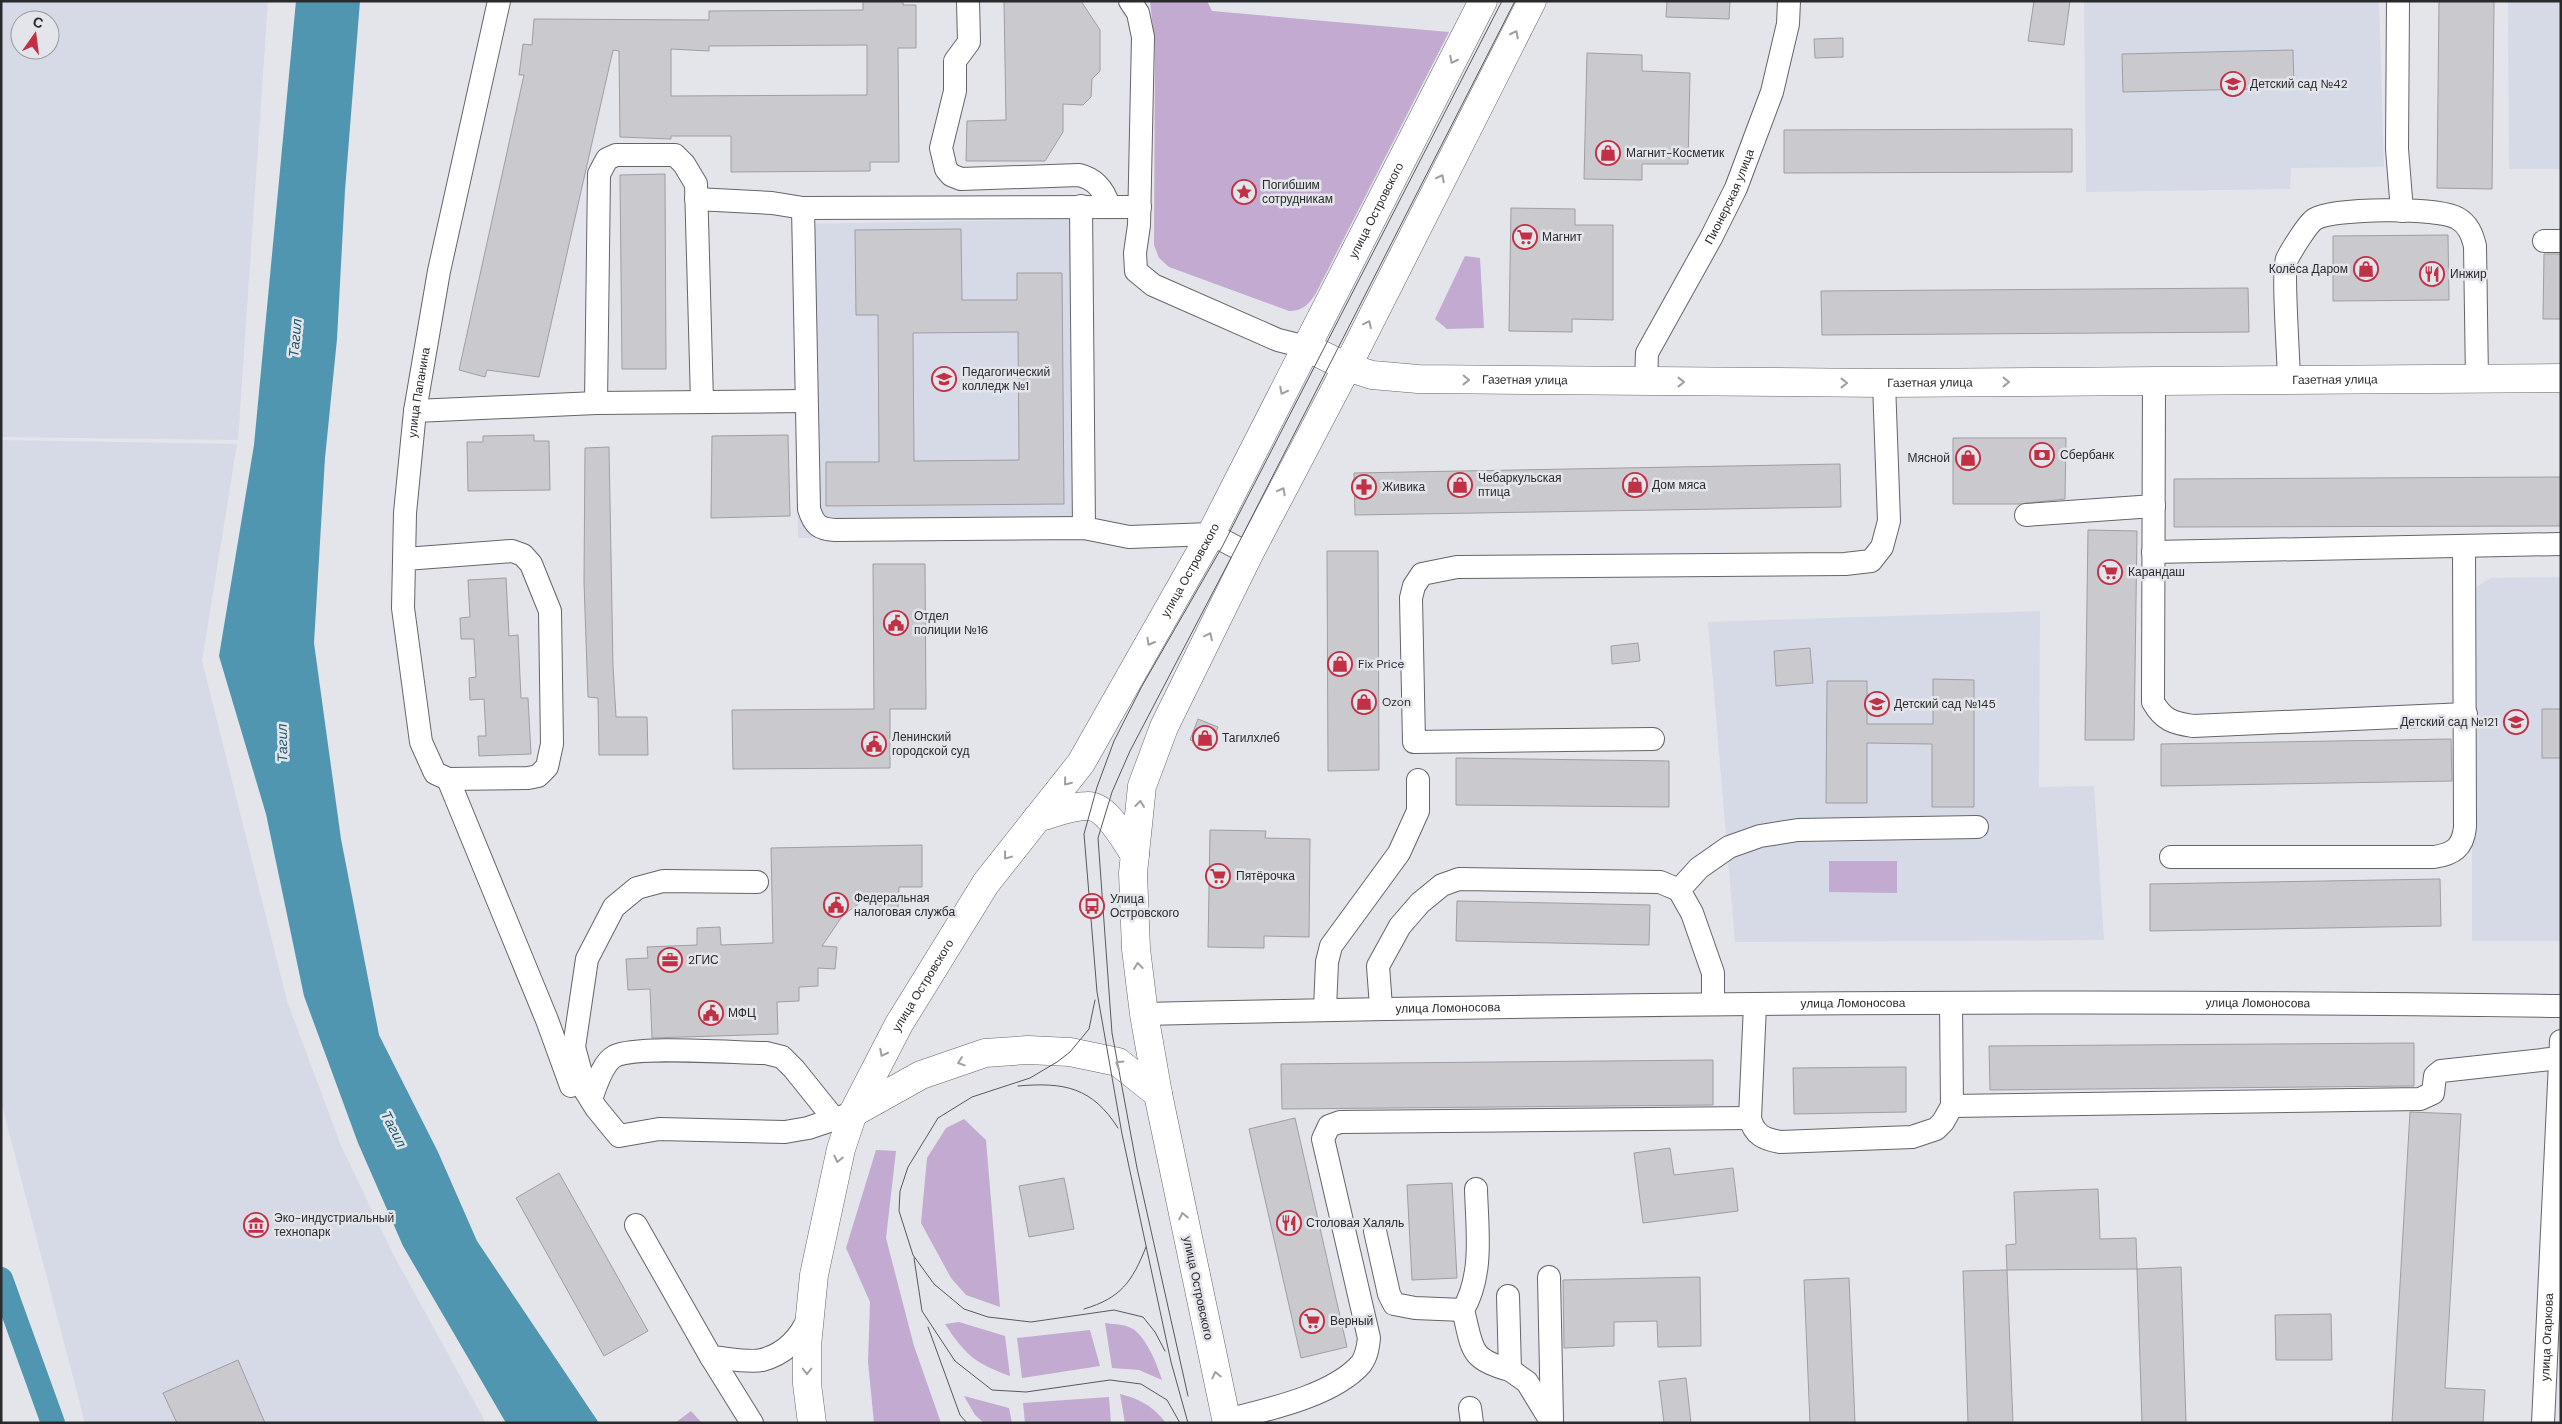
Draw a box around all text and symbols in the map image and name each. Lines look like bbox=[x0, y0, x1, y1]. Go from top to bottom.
north arrow bbox=[10, 10, 60, 60]
text: С bbox=[31, 12, 45, 32]
one-way arrow bbox=[1509, 30, 1519, 39]
one-way arrow bbox=[1449, 55, 1459, 64]
school or university icon: Детский сад №42 bbox=[2220, 71, 2246, 97]
place label: Детский сад №42 bbox=[2250, 76, 2348, 92]
shop icon: Магнит-Косметик bbox=[1595, 140, 1621, 166]
place label: Магнит-Косметик bbox=[1626, 145, 1725, 161]
street label: Пионерская улица bbox=[1701, 147, 1758, 247]
street label: улица Островского bbox=[1345, 159, 1407, 261]
one-way arrow bbox=[1435, 174, 1445, 183]
place label: Погибшим сотрудникам bbox=[1262, 177, 1333, 207]
place icon: Погибшим сотрудникам bbox=[1231, 179, 1257, 205]
supermarket icon: Магнит bbox=[1512, 224, 1538, 250]
place label: Магнит bbox=[1542, 229, 1583, 245]
shop icon: Колёса Даром bbox=[2353, 256, 2379, 282]
place label: Колёса Даром bbox=[2269, 261, 2348, 277]
restaurant icon: Инжир bbox=[2419, 261, 2445, 287]
place label: Инжир bbox=[2450, 266, 2487, 282]
water label: Тагил bbox=[284, 318, 306, 358]
one-way arrow bbox=[1362, 320, 1372, 329]
street label: улица Папанина bbox=[404, 346, 434, 439]
place label: Педагогический колледж №1 bbox=[962, 364, 1050, 394]
school or university icon: Педагогический колледж №1 bbox=[931, 366, 957, 392]
street label: Газетная улица bbox=[2292, 371, 2378, 388]
street label: Газетная улица bbox=[1482, 372, 1568, 388]
street label: Газетная улица bbox=[1887, 374, 1973, 391]
one-way arrow bbox=[1463, 375, 1471, 385]
one-way arrow bbox=[1678, 377, 1686, 387]
one-way arrow bbox=[2003, 377, 2011, 387]
one-way arrow bbox=[1840, 378, 1848, 388]
one-way arrow bbox=[1279, 385, 1289, 394]
bank icon: Сбербанк bbox=[2029, 442, 2055, 468]
shop icon: Мясной bbox=[1955, 445, 1981, 471]
place label: Сбербанк bbox=[2060, 447, 2115, 463]
place label: Мясной bbox=[1908, 450, 1950, 466]
place label: Чебаркульская птица bbox=[1478, 470, 1562, 500]
shop icon: Чебаркульская птица bbox=[1447, 472, 1473, 498]
shop icon: Дом мяса bbox=[1622, 472, 1648, 498]
pharmacy icon: Живика bbox=[1351, 474, 1377, 500]
place label: Дом мяса bbox=[1652, 477, 1706, 493]
place label: Живика bbox=[1382, 479, 1425, 495]
one-way arrow bbox=[1276, 488, 1286, 497]
street label: улица Островского bbox=[1157, 520, 1223, 620]
supermarket icon: Карандаш bbox=[2097, 559, 2123, 585]
place label: Карандаш bbox=[2128, 564, 2185, 580]
place label: Отдел полиции №16 bbox=[914, 608, 988, 638]
public building icon: Отдел полиции №16 bbox=[883, 610, 909, 636]
one-way arrow bbox=[1202, 632, 1213, 641]
one-way arrow bbox=[1146, 637, 1156, 646]
shop icon: Fix Price bbox=[1327, 651, 1353, 677]
place label: Fix Price bbox=[1358, 656, 1405, 672]
shop icon: Ozon bbox=[1351, 689, 1377, 715]
school or university icon: Детский сад №145 bbox=[1864, 691, 1890, 717]
place label: Ozon bbox=[1382, 694, 1411, 710]
place label: Детский сад №145 bbox=[1894, 696, 1996, 712]
school or university icon: Детский сад №121 bbox=[2503, 709, 2529, 735]
place label: Детский сад №121 bbox=[2400, 714, 2498, 730]
water label: Тагил bbox=[273, 723, 291, 762]
shop icon: Тагилхлеб bbox=[1192, 725, 1218, 751]
place label: Ленинский городской суд bbox=[892, 729, 969, 759]
place label: Тагилхлеб bbox=[1222, 730, 1280, 746]
public building icon: Ленинский городской суд bbox=[861, 731, 887, 757]
one-way arrow bbox=[1063, 776, 1072, 785]
one-way arrow bbox=[1134, 799, 1145, 807]
one-way arrow bbox=[1004, 850, 1012, 859]
supermarket icon: Пятёрочка bbox=[1205, 863, 1231, 889]
place label: Пятёрочка bbox=[1236, 868, 1295, 884]
place label: Федеральная налоговая служба bbox=[854, 890, 955, 920]
place label: Улица Островского bbox=[1110, 891, 1180, 921]
public building icon: Федеральная налоговая служба bbox=[823, 892, 849, 918]
bus stop icon: Улица Островского bbox=[1079, 893, 1105, 919]
street label: улица Островского bbox=[888, 936, 958, 1034]
office icon: 2ГИС bbox=[657, 947, 683, 973]
place label: 2ГИС bbox=[688, 952, 719, 968]
one-way arrow bbox=[1133, 961, 1144, 969]
street label: улица Ломоносова bbox=[1800, 995, 1906, 1012]
street label: улица Ломоносова bbox=[2205, 995, 2311, 1011]
street label: улица Ломоносова bbox=[1395, 999, 1501, 1017]
public building icon: МФЦ bbox=[698, 1000, 724, 1026]
place label: МФЦ bbox=[728, 1005, 756, 1021]
one-way arrow bbox=[879, 1048, 889, 1057]
one-way arrow bbox=[957, 1056, 965, 1066]
one-way arrow bbox=[1116, 1061, 1125, 1071]
water label: Тагил bbox=[377, 1108, 411, 1150]
one-way arrow bbox=[833, 1155, 844, 1164]
place label: Эко-индустриальный технопарк bbox=[274, 1210, 394, 1240]
restaurant icon: Столовая Халяль bbox=[1276, 1210, 1302, 1236]
museum icon: Эко-индустриальный технопарк bbox=[243, 1212, 269, 1238]
one-way arrow bbox=[1178, 1212, 1189, 1221]
place label: Столовая Халяль bbox=[1306, 1215, 1404, 1231]
street label: улица Островского bbox=[1179, 1235, 1217, 1342]
street label: улица Огаркова bbox=[2537, 1292, 2557, 1381]
supermarket icon: Верный bbox=[1299, 1308, 1325, 1334]
place label: Верный bbox=[1330, 1313, 1373, 1329]
one-way arrow bbox=[802, 1368, 812, 1375]
one-way arrow bbox=[1211, 1371, 1222, 1380]

